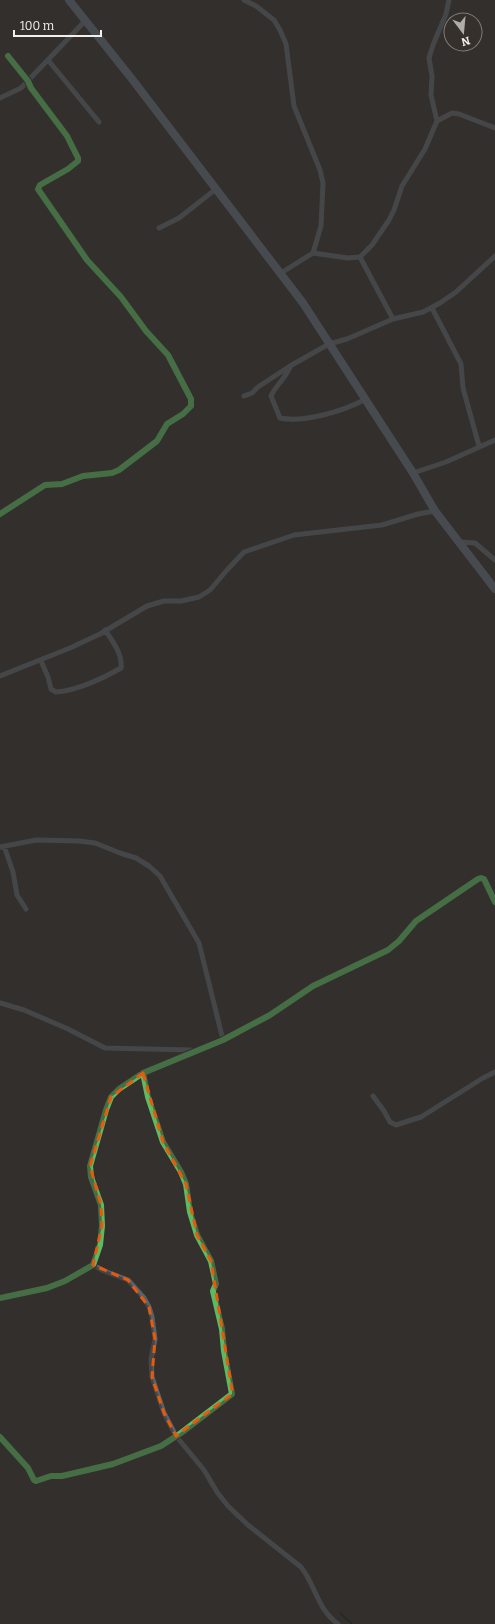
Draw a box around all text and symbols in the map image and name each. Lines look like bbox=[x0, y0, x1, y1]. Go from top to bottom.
scale bar bbox=[14, 12, 101, 38]
north arrow bbox=[443, 12, 483, 52]
text: 100 m bbox=[20, 19, 55, 33]
text: N bbox=[459, 34, 471, 49]

